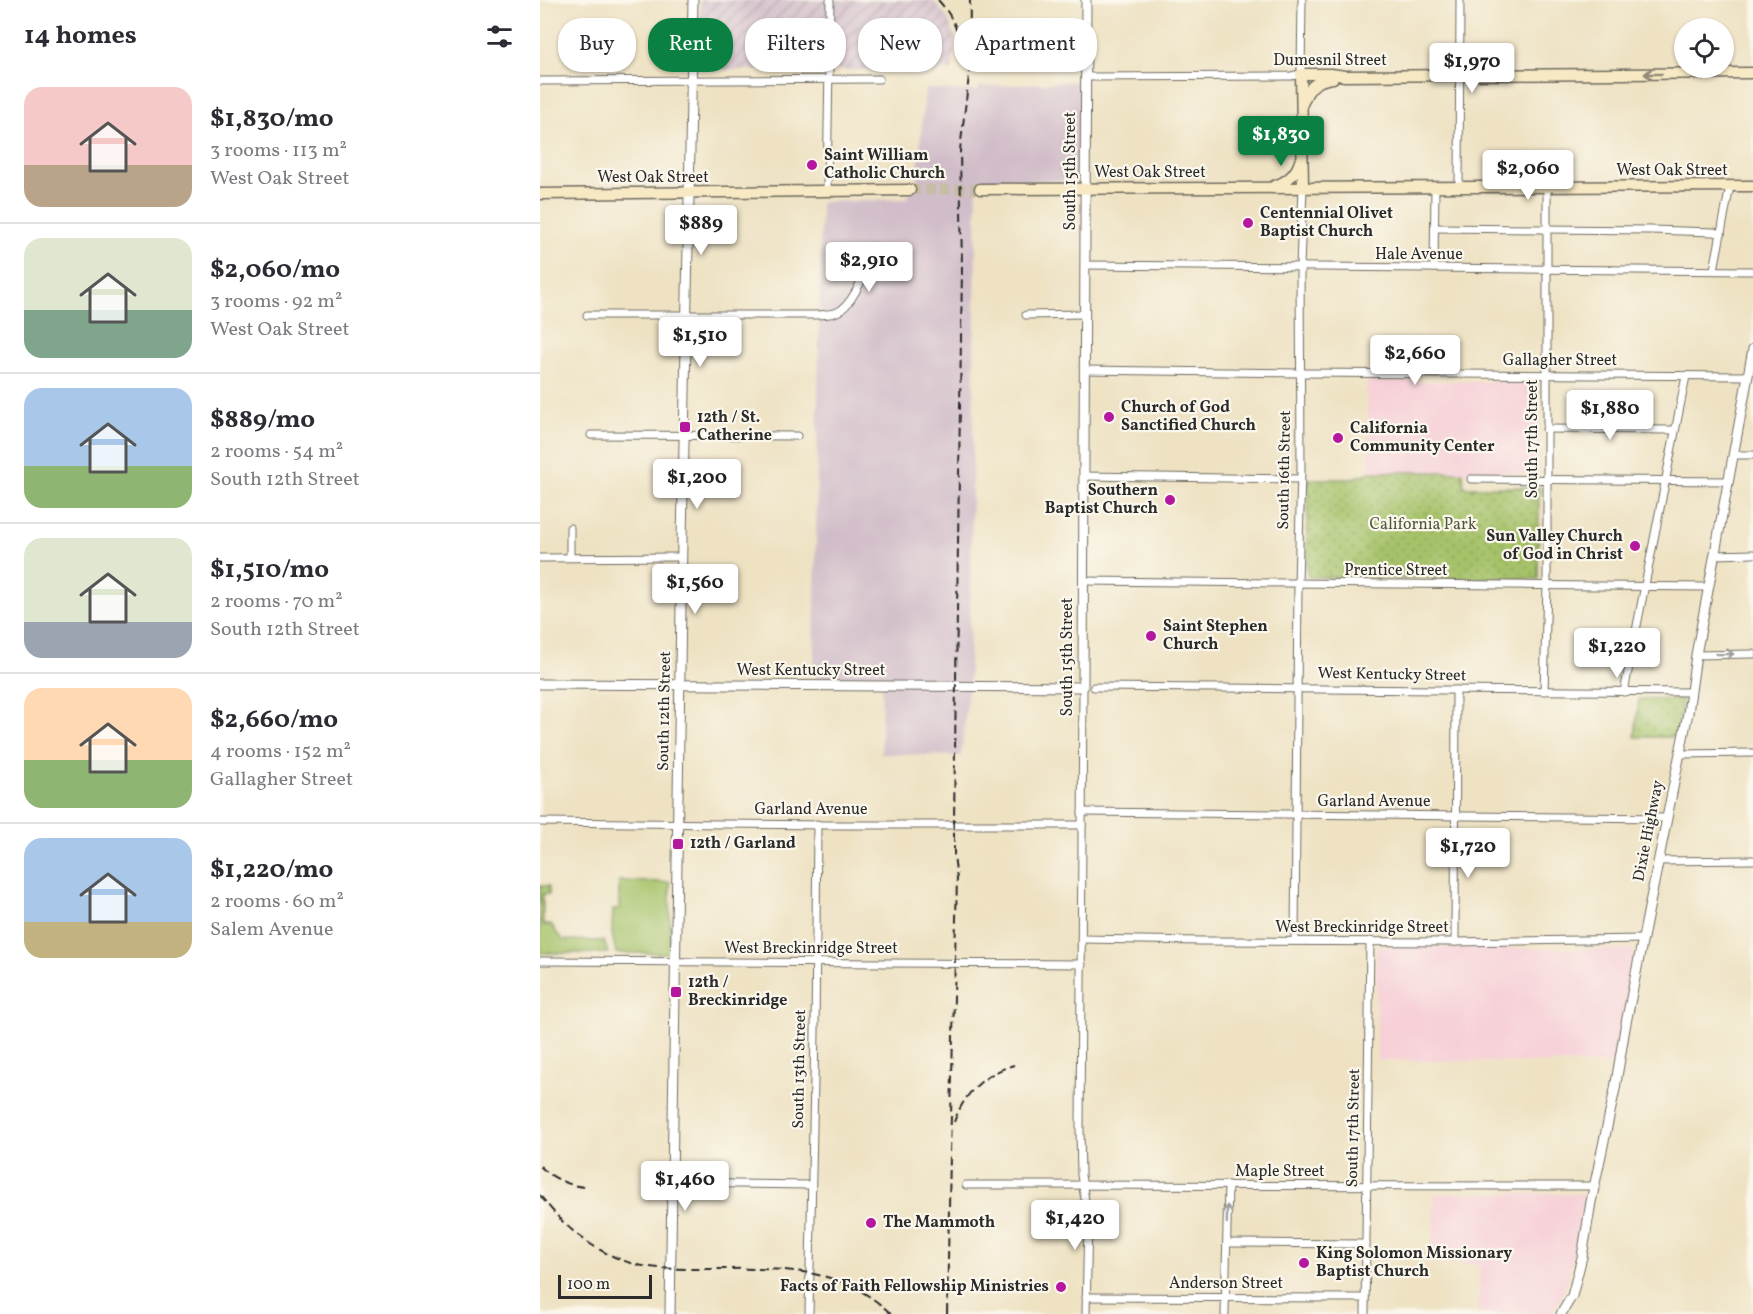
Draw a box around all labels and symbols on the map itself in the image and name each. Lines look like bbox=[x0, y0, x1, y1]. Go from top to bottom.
pin: $1,970 bbox=[1423, 43, 1521, 94]
street label: Dumesnil Street bbox=[1273, 50, 1387, 72]
one-way arrow bbox=[1643, 68, 1663, 80]
street label: South 15th Street bbox=[1060, 111, 1082, 230]
pin: $1,830 bbox=[1232, 116, 1330, 167]
place label: Saint William Catholic Church bbox=[824, 145, 945, 185]
pin: $2,060 bbox=[1479, 150, 1577, 201]
marker: Saint William Catholic Church bbox=[805, 158, 819, 172]
street label: West Oak Street bbox=[1616, 160, 1728, 182]
street label: West Oak Street bbox=[1094, 162, 1206, 184]
street label: West Oak Street bbox=[597, 167, 709, 189]
place label: Centennial Olivet Baptist Church bbox=[1260, 203, 1393, 243]
pin: $889 bbox=[665, 205, 737, 256]
marker: Centennial Olivet Baptist Church bbox=[1241, 216, 1255, 230]
pin: $2,910 bbox=[820, 242, 918, 293]
street label: Hale Avenue bbox=[1375, 244, 1463, 266]
pin: $1,510 bbox=[651, 317, 749, 368]
pin: $2,660 bbox=[1366, 335, 1464, 386]
street label: Gallagher Street bbox=[1503, 350, 1618, 372]
street label: South 17th Street bbox=[1522, 379, 1544, 498]
pin: $1,880 bbox=[1561, 390, 1659, 441]
place label: Church of God Sanctified Church bbox=[1121, 397, 1256, 437]
place label: 12th / St. Catherine bbox=[697, 407, 772, 447]
marker: Church of God Sanctified Church bbox=[1102, 410, 1116, 424]
street label: South 16th Street bbox=[1273, 410, 1297, 530]
place label: California Community Center bbox=[1350, 418, 1495, 458]
marker: 12th / St. Catherine bbox=[678, 420, 692, 434]
marker: California Community Center bbox=[1331, 431, 1345, 445]
pin: $1,200 bbox=[648, 459, 746, 510]
place label: Southern Baptist Church bbox=[1045, 480, 1158, 520]
marker: Southern Baptist Church bbox=[1163, 493, 1177, 507]
park label: California Park bbox=[1370, 514, 1477, 536]
place label: Sun Valley Church of God in Christ bbox=[1486, 526, 1623, 566]
marker: Sun Valley Church of God in Christ bbox=[1628, 539, 1642, 553]
street label: Prentice Street bbox=[1344, 560, 1448, 582]
pin: $1,560 bbox=[646, 564, 744, 615]
street label: South 15th Street bbox=[1057, 597, 1079, 716]
place label: Saint Stephen Church bbox=[1163, 616, 1268, 656]
pin: $1,220 bbox=[1568, 628, 1666, 679]
marker: Saint Stephen Church bbox=[1144, 629, 1158, 643]
one-way arrow bbox=[1714, 648, 1734, 660]
street label: South 12th Street bbox=[653, 651, 677, 771]
street label: West Kentucky Street bbox=[737, 660, 886, 682]
street label: West Kentucky Street bbox=[1317, 663, 1467, 687]
street label: Dixie Highway bbox=[1628, 778, 1670, 884]
street label: Garland Avenue bbox=[1317, 791, 1431, 813]
street label: Garland Avenue bbox=[754, 799, 868, 821]
pin: $1,720 bbox=[1419, 828, 1517, 879]
place label: 12th / Garland bbox=[690, 833, 796, 855]
marker: 12th / Garland bbox=[671, 837, 685, 851]
street label: West Breckinridge Street bbox=[1275, 917, 1449, 939]
street label: West Breckinridge Street bbox=[724, 938, 898, 960]
place label: 12th / Breckinridge bbox=[688, 972, 787, 1012]
marker: 12th / Breckinridge bbox=[669, 985, 683, 999]
street label: South 13th Street bbox=[788, 1009, 812, 1129]
street label: South 17th Street bbox=[1342, 1068, 1366, 1188]
pin: $1,460 bbox=[636, 1161, 734, 1212]
street label: Maple Street bbox=[1235, 1161, 1325, 1183]
pin: $1,420 bbox=[1026, 1200, 1124, 1251]
one-way arrow bbox=[1221, 1204, 1233, 1224]
place label: The Mammoth bbox=[883, 1212, 995, 1234]
marker: The Mammoth bbox=[864, 1216, 878, 1230]
place label: King Solomon Missionary Baptist Church bbox=[1316, 1243, 1512, 1283]
marker: King Solomon Missionary Baptist Church bbox=[1297, 1256, 1311, 1270]
scale bar bbox=[558, 1272, 652, 1300]
street label: Anderson Street bbox=[1169, 1273, 1283, 1295]
place label: Facts of Faith Fellowship Ministries bbox=[780, 1276, 1049, 1298]
marker: Facts of Faith Fellowship Ministries bbox=[1054, 1280, 1068, 1294]

